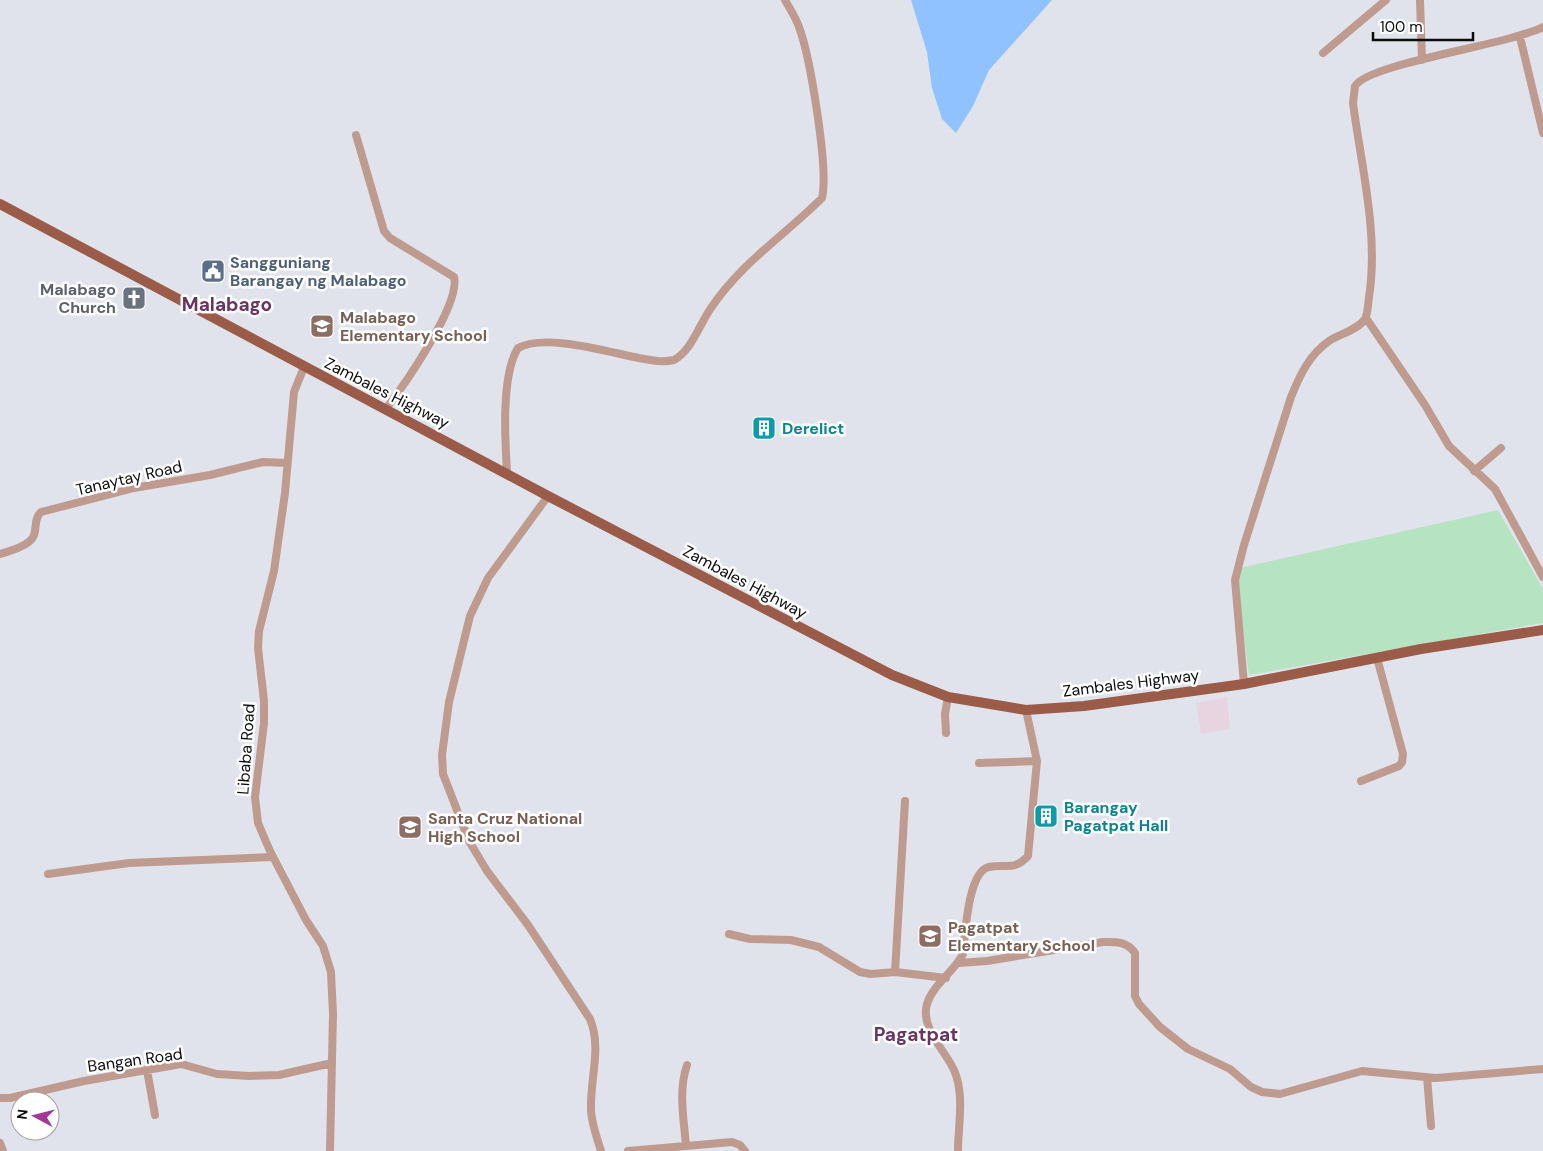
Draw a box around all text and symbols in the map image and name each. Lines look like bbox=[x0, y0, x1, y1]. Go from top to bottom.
scale bar bbox=[1373, 10, 1473, 42]
text: 100 m bbox=[1380, 17, 1423, 37]
place label: Sangguniang Barangay ng Malabago bbox=[230, 252, 407, 291]
public building icon: Sangguniang Barangay ng Malabago bbox=[200, 258, 226, 284]
place label: Malabago Church bbox=[40, 279, 116, 318]
church icon: Malabago Church bbox=[121, 285, 147, 311]
district label: Malabago bbox=[182, 292, 272, 317]
place label: Malabago Elementary School bbox=[340, 307, 487, 346]
school or university icon: Malabago Elementary School bbox=[309, 313, 335, 339]
street label: Zambales Highway bbox=[321, 352, 453, 434]
building icon: Derelict bbox=[751, 415, 777, 441]
place label: Derelict bbox=[782, 418, 844, 439]
street label: Tanaytay Road bbox=[74, 456, 184, 500]
street label: Zambales Highway bbox=[679, 540, 811, 624]
street label: Zambales Highway bbox=[1062, 664, 1201, 702]
street label: Libaba Road bbox=[232, 703, 260, 795]
place label: Barangay Pagatpat Hall bbox=[1064, 797, 1168, 836]
building icon: Barangay Pagatpat Hall bbox=[1033, 803, 1059, 829]
place label: Santa Cruz National High School bbox=[428, 808, 582, 847]
school or university icon: Santa Cruz National High School bbox=[397, 814, 423, 840]
place label: Pagatpat Elementary School bbox=[948, 917, 1095, 956]
school or university icon: Pagatpat Elementary School bbox=[917, 923, 943, 949]
district label: Pagatpat bbox=[874, 1022, 958, 1047]
street label: Bangan Road bbox=[86, 1043, 184, 1077]
north arrow bbox=[10, 1091, 60, 1141]
text: N bbox=[13, 1108, 32, 1121]

